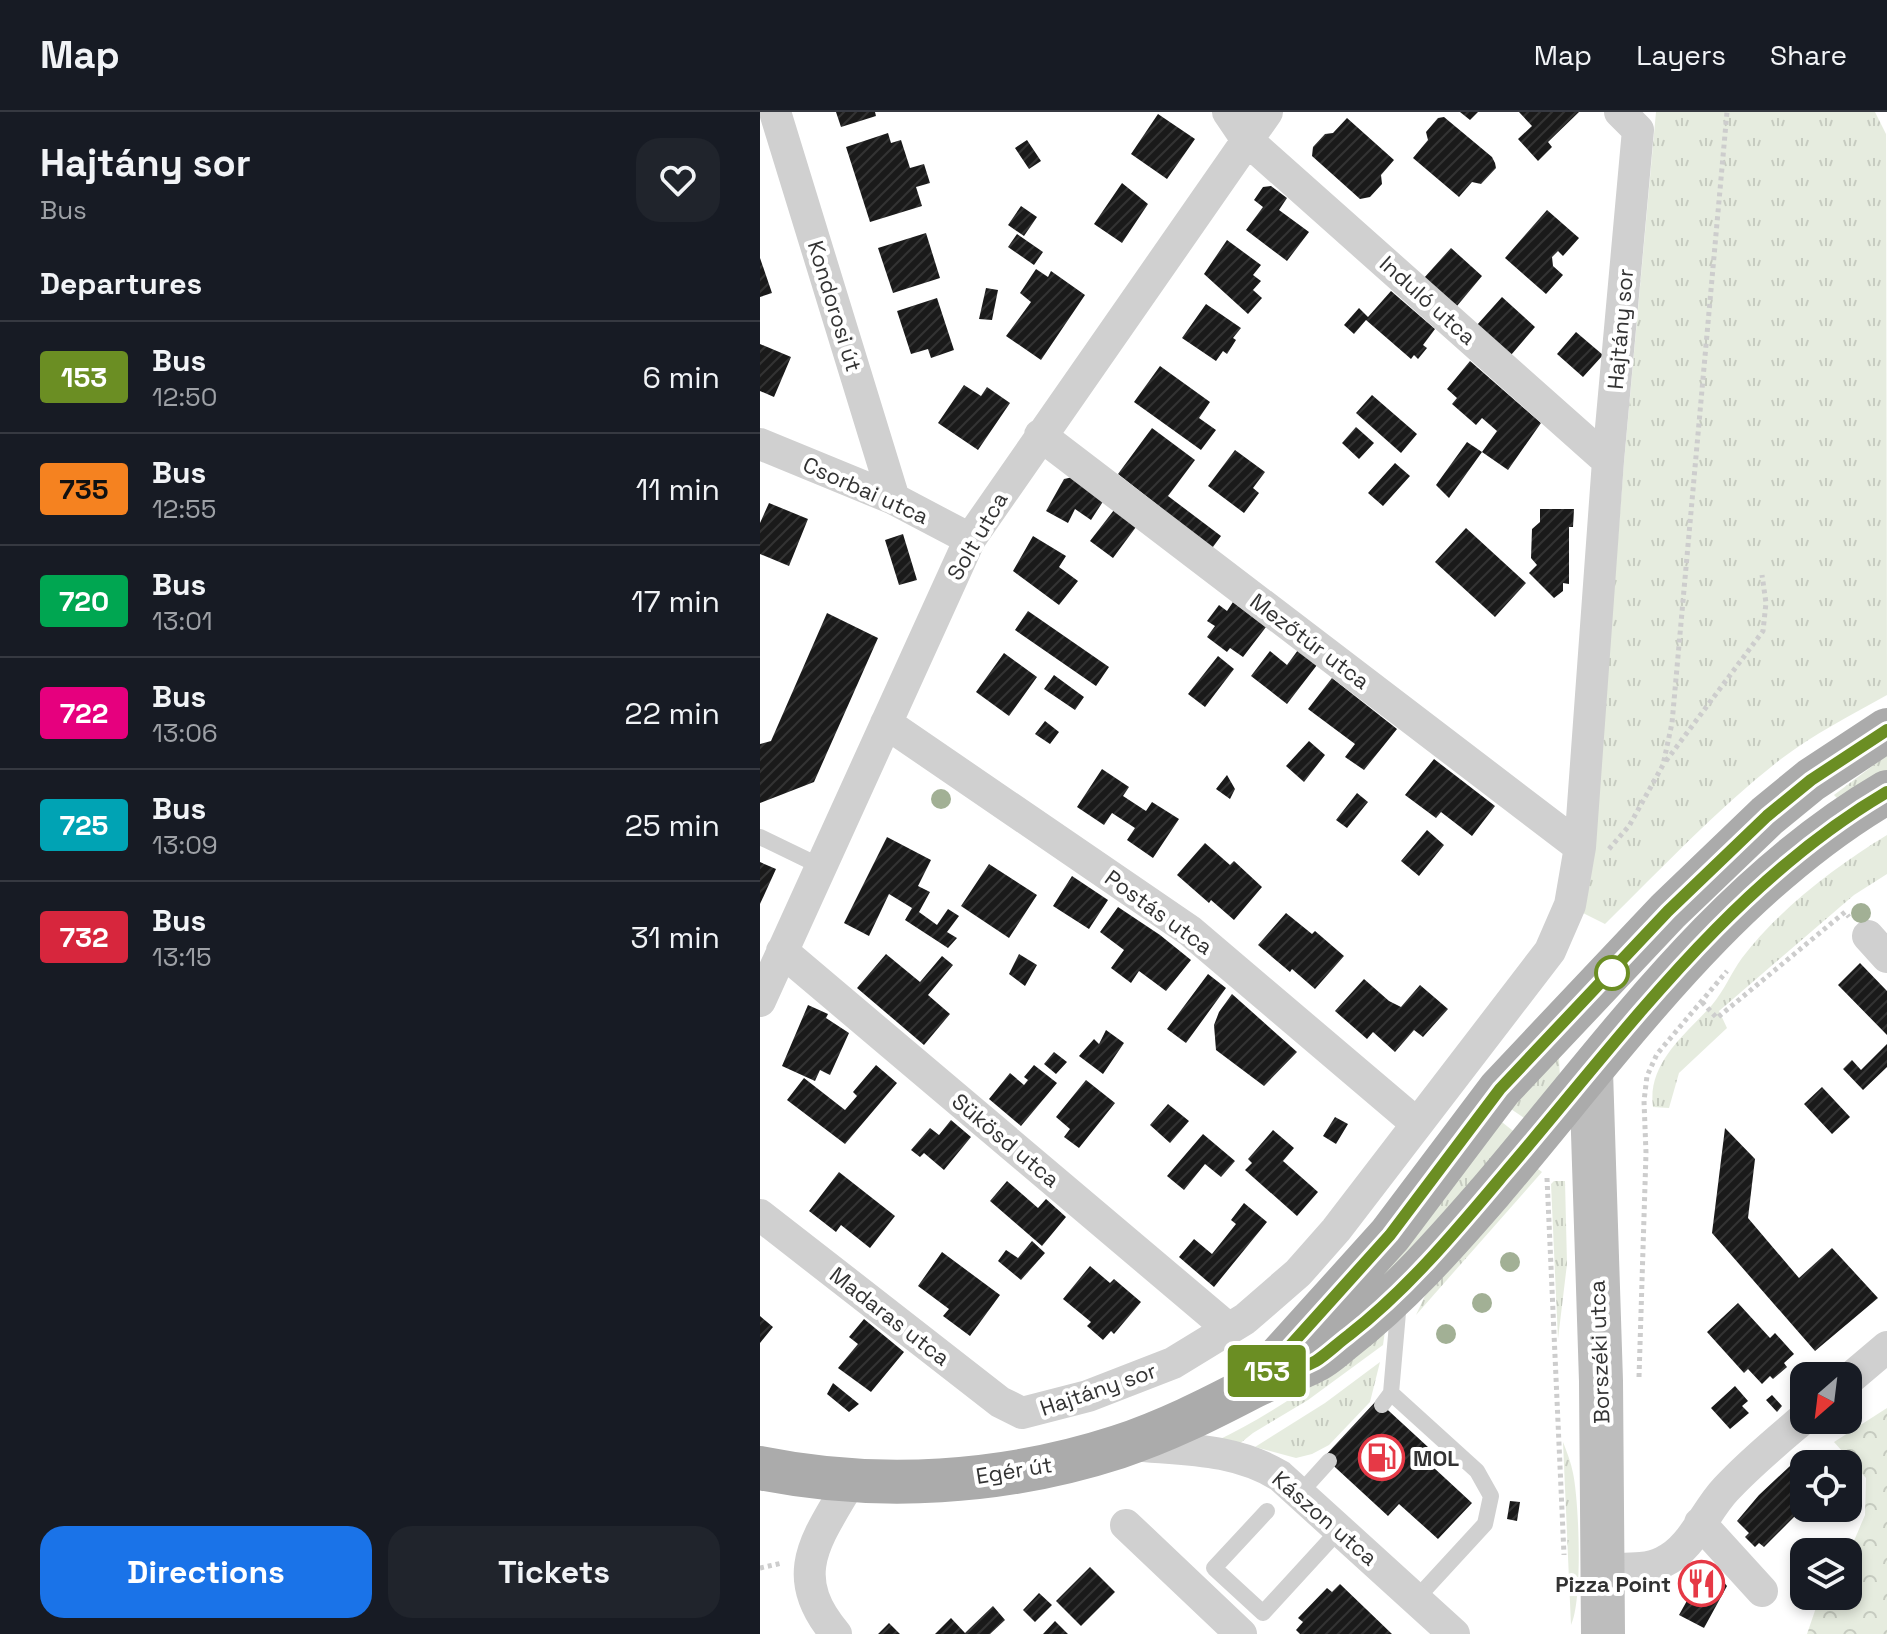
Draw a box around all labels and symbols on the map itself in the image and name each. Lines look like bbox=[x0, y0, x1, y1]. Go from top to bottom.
street label: Kondorosi út bbox=[802, 237, 868, 375]
street label: Induló utca bbox=[1374, 249, 1482, 351]
street label: Hajtány sor bbox=[1601, 267, 1639, 391]
street label: Csorbai utca bbox=[799, 450, 933, 530]
street label: Solt utca bbox=[941, 487, 1014, 585]
street label: Mezőtúr utca bbox=[1245, 587, 1376, 695]
street label: Postás utca bbox=[1100, 863, 1219, 961]
unlabelled marker bbox=[1595, 956, 1629, 990]
street label: Sükösd utca bbox=[946, 1087, 1066, 1193]
street label: Madaras utca bbox=[824, 1260, 956, 1372]
street label: Borszéki utca bbox=[1582, 1279, 1615, 1424]
line badge: 153 bbox=[1221, 1345, 1313, 1397]
street label: Hajtány sor bbox=[1036, 1356, 1160, 1422]
north arrow bbox=[1790, 1362, 1862, 1434]
fuel station icon: MOL bbox=[1358, 1434, 1406, 1482]
place label: MOL bbox=[1413, 1444, 1459, 1472]
street label: Egér út bbox=[974, 1450, 1054, 1490]
street label: Kászon utca bbox=[1267, 1465, 1384, 1572]
restaurant icon: Pizza Point bbox=[1678, 1560, 1726, 1608]
place label: Pizza Point bbox=[1555, 1570, 1671, 1598]

